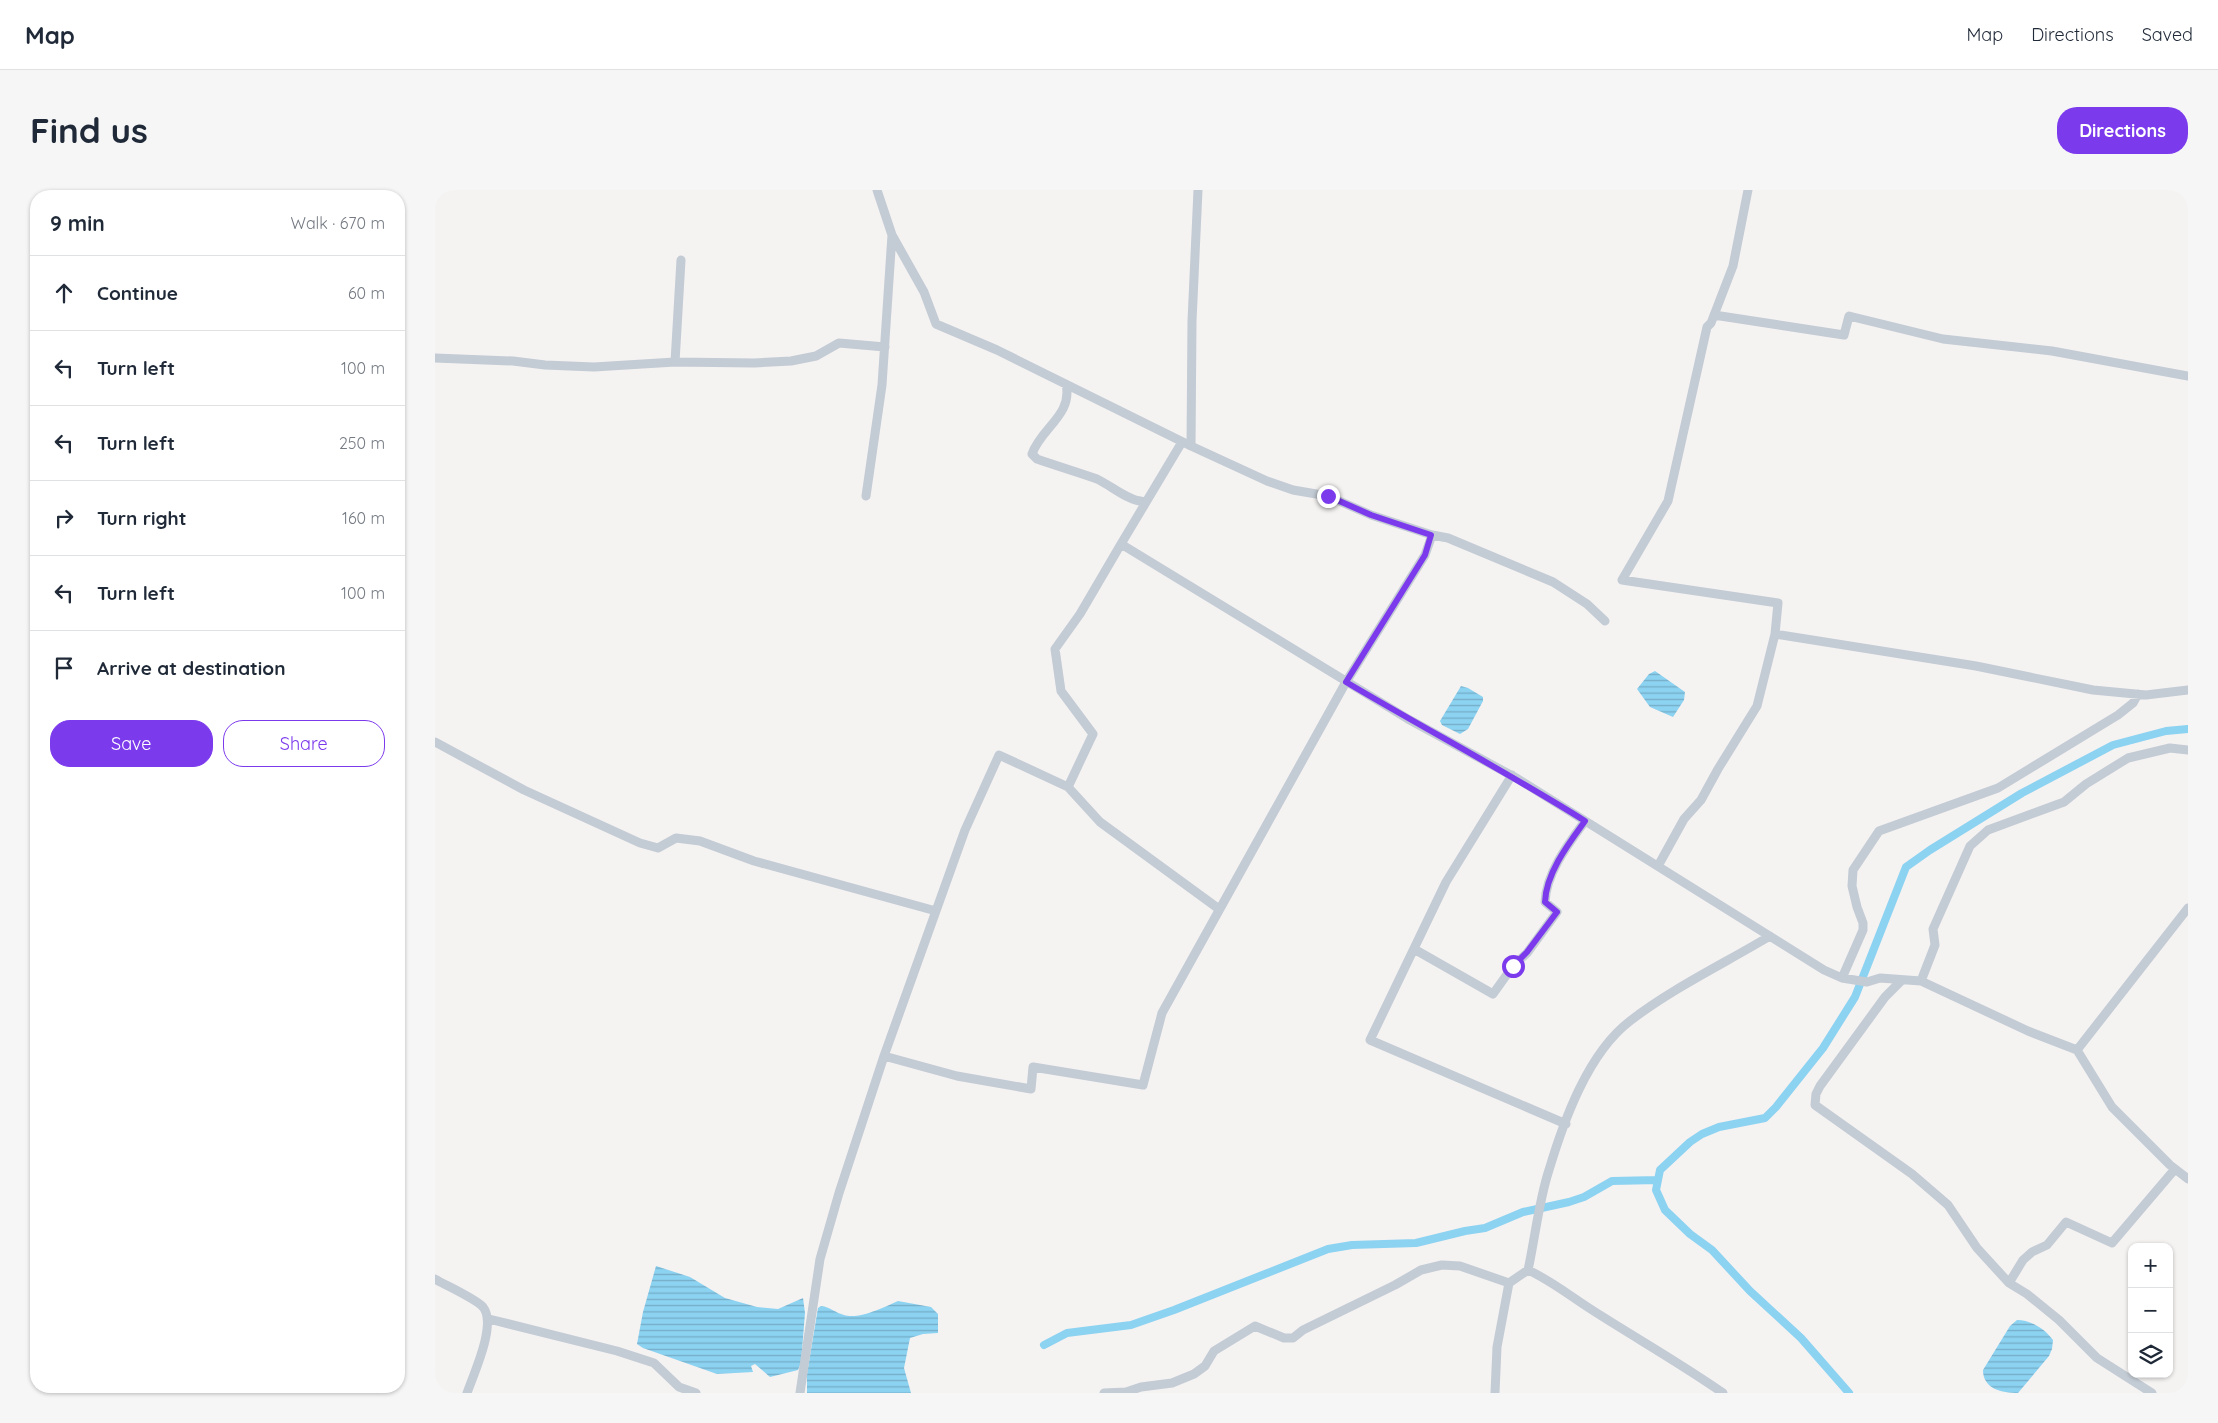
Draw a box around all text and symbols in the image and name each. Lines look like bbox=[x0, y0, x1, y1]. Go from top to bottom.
text: Map bbox=[25, 20, 75, 50]
text: Map bbox=[1966, 23, 2003, 46]
text: Directions bbox=[2031, 23, 2114, 46]
text: Saved bbox=[2142, 23, 2193, 46]
button: Directions bbox=[2057, 107, 2188, 154]
text: Find us bbox=[30, 108, 148, 152]
text: 9 min bbox=[50, 210, 105, 236]
text: Walk · 670 m bbox=[291, 213, 385, 233]
icon: ahead bbox=[50, 279, 78, 307]
text: Continue bbox=[97, 281, 178, 305]
text: 60 m bbox=[348, 283, 385, 303]
icon: left bbox=[50, 354, 78, 382]
text: Turn left bbox=[97, 356, 175, 380]
text: 100 m bbox=[341, 358, 385, 378]
icon: left bbox=[50, 429, 78, 457]
text: Turn left bbox=[97, 431, 175, 455]
text: 250 m bbox=[339, 433, 385, 453]
route end bbox=[1317, 485, 1340, 508]
icon: right bbox=[50, 504, 78, 532]
text: Turn right bbox=[97, 506, 186, 530]
text: 160 m bbox=[342, 508, 385, 528]
icon: left bbox=[50, 579, 78, 607]
text: Turn left bbox=[97, 581, 175, 605]
text: 100 m bbox=[341, 583, 385, 603]
icon: arrive bbox=[50, 654, 78, 682]
text: Arrive at destination bbox=[97, 656, 286, 680]
button: Save bbox=[50, 720, 213, 767]
button: Share bbox=[223, 720, 385, 767]
route start bbox=[1502, 955, 1525, 978]
map controls bbox=[2128, 1243, 2173, 1378]
button: + bbox=[2128, 1243, 2173, 1288]
button: − bbox=[2128, 1288, 2173, 1333]
button: layers bbox=[2128, 1333, 2173, 1378]

